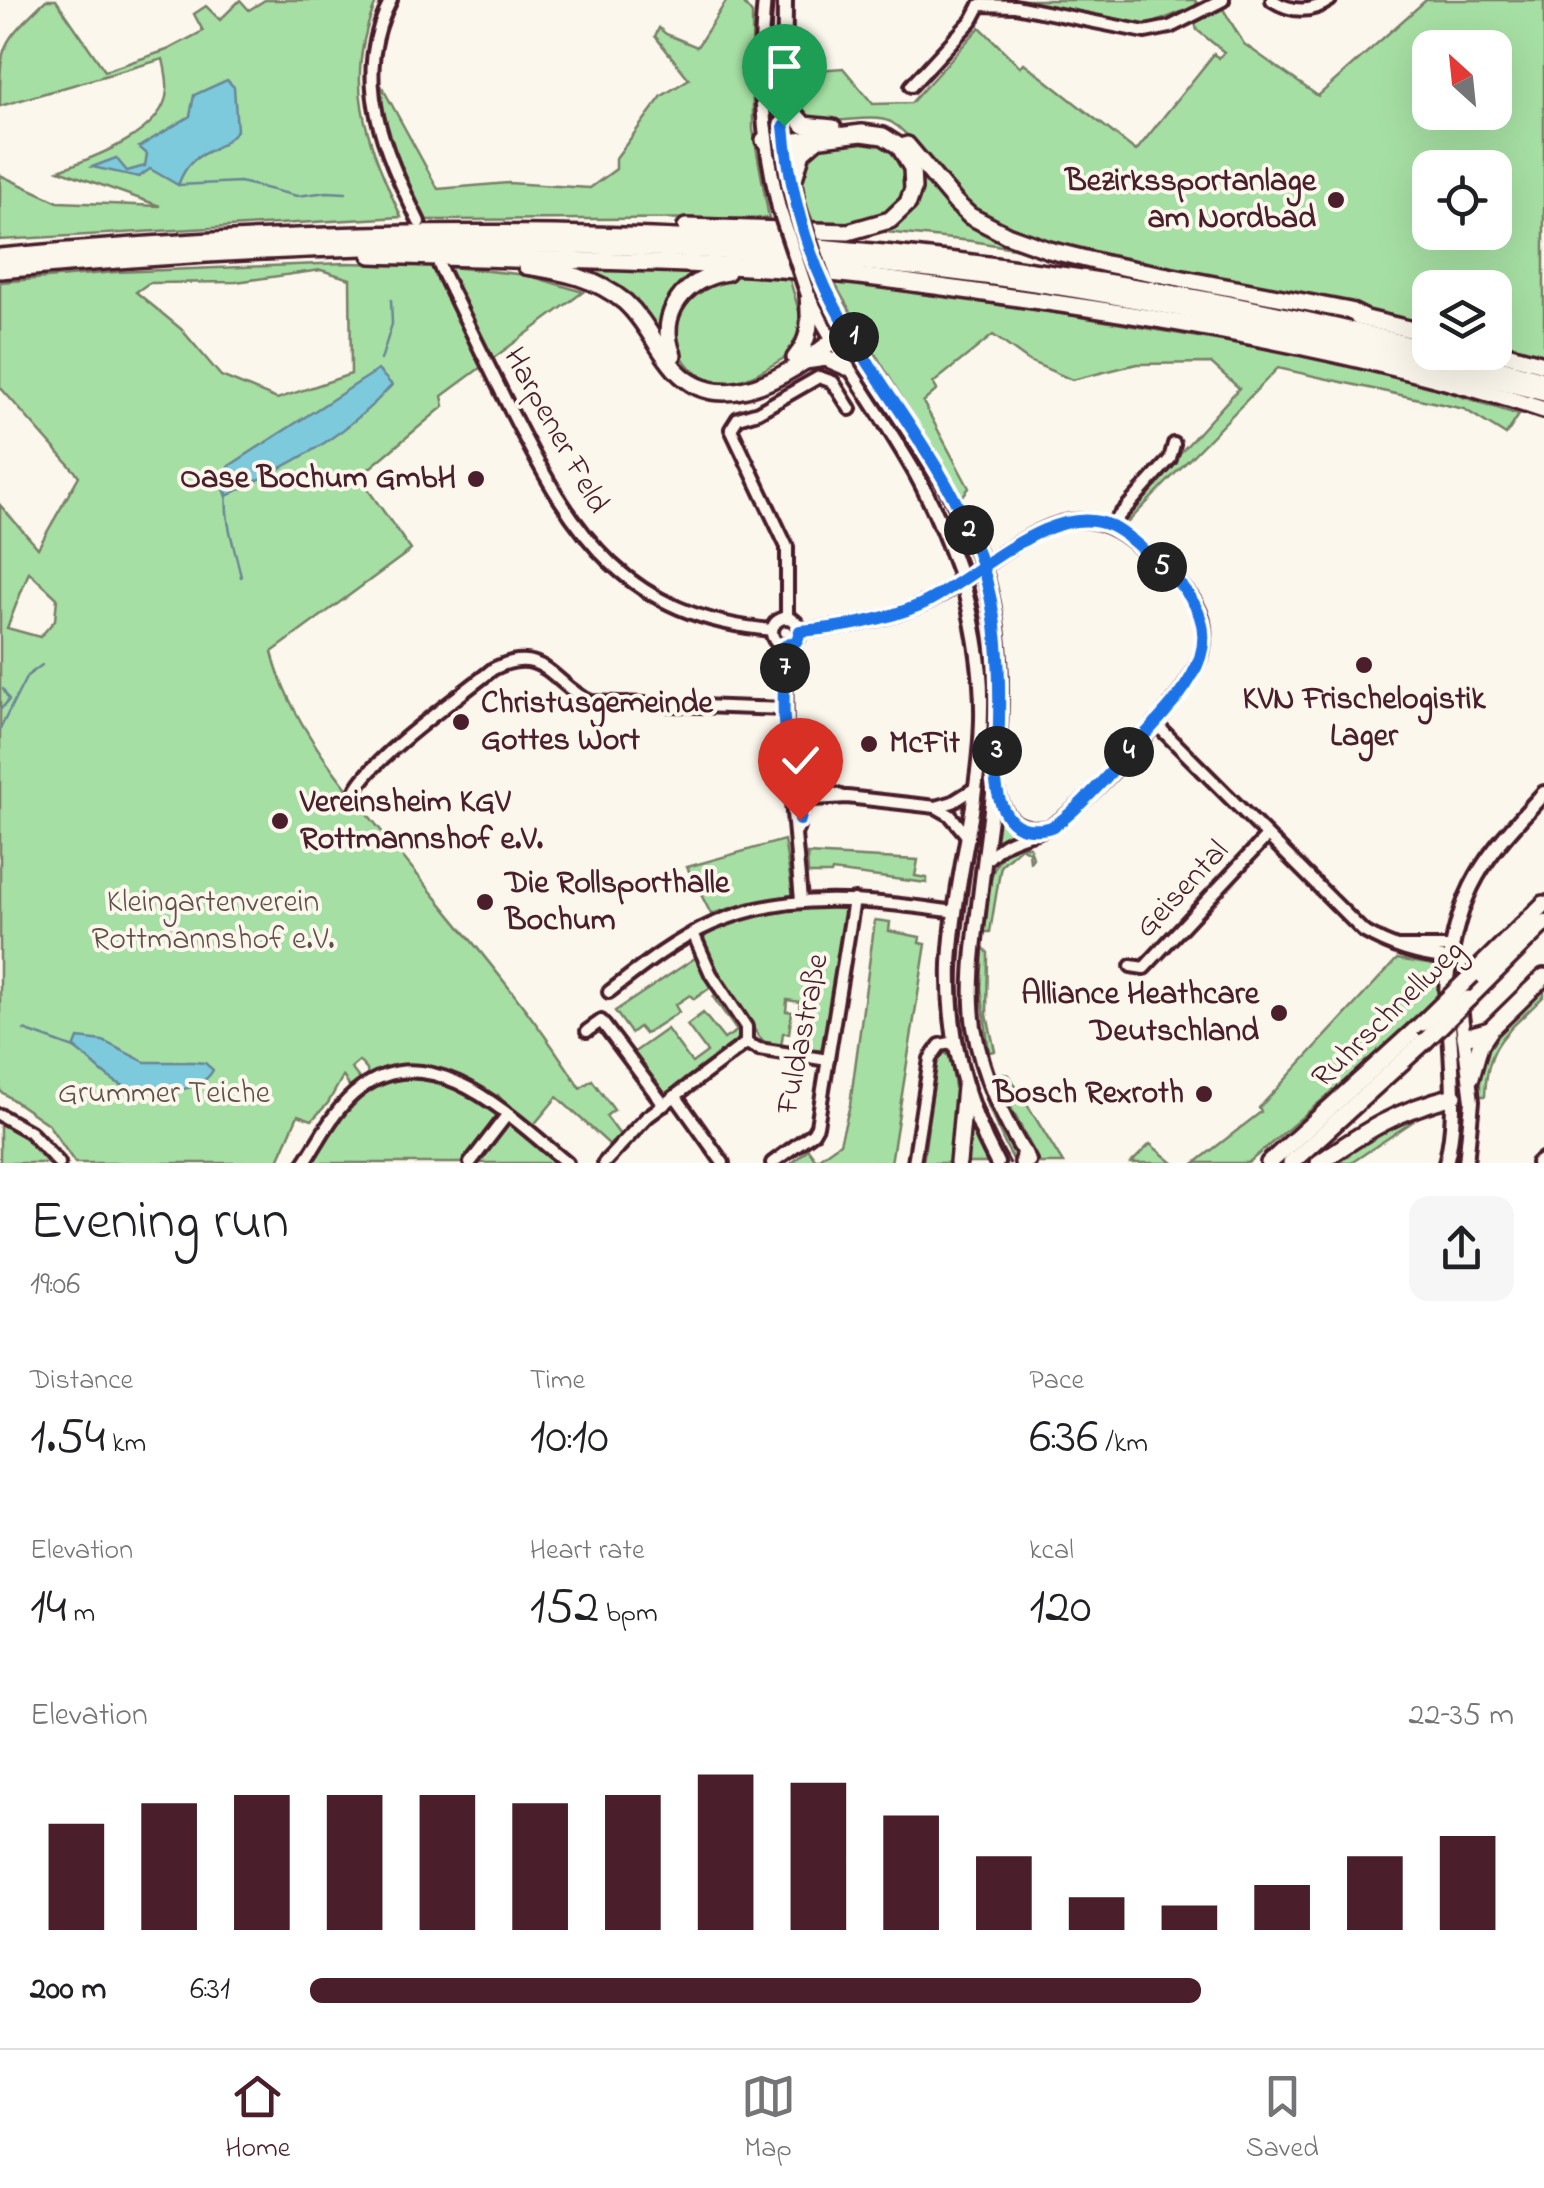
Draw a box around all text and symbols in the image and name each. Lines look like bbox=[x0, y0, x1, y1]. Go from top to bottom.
pin bbox=[742, 24, 827, 127]
north arrow bbox=[1412, 30, 1512, 130]
map controls bbox=[1412, 30, 1512, 370]
icon: arrive bbox=[757, 39, 812, 94]
button: locate bbox=[1412, 150, 1512, 250]
place label: Bezirkssportanlage am Nordbad bbox=[1063, 159, 1318, 243]
marker: Bezirkssportanlage am Nordbad bbox=[1325, 189, 1347, 211]
button: layers bbox=[1412, 270, 1512, 370]
pin: 1 bbox=[829, 312, 879, 362]
text: 1 bbox=[850, 316, 858, 357]
street label: Harpener Feld bbox=[490, 339, 620, 523]
place label: Oase Bochum GmbH bbox=[180, 456, 456, 503]
marker: Oase Bochum GmbH bbox=[465, 468, 487, 490]
pin: 2 bbox=[944, 505, 994, 555]
text: 2 bbox=[962, 509, 976, 550]
pin: 5 bbox=[1137, 542, 1187, 592]
text: 5 bbox=[1154, 546, 1170, 587]
pin: 7 bbox=[760, 643, 810, 693]
text: 7 bbox=[779, 647, 791, 688]
marker: KVN Frischelogistik Lager bbox=[1353, 654, 1375, 676]
place label: KVN Frischelogistik Lager bbox=[1242, 677, 1487, 762]
place label: Christusgemeinde Gottes Wort bbox=[481, 681, 714, 765]
marker: Christusgemeinde Gottes Wort bbox=[450, 711, 472, 733]
pin bbox=[758, 718, 843, 821]
place label: McFit bbox=[889, 721, 960, 768]
pin: 3 bbox=[972, 726, 1022, 776]
pin: 4 bbox=[1104, 727, 1154, 777]
text: 3 bbox=[991, 730, 1003, 771]
text: 4 bbox=[1123, 731, 1135, 772]
icon: check bbox=[773, 733, 828, 788]
marker: McFit bbox=[858, 733, 880, 755]
place label: Vereinsheim KGV Rottmannshof e.V. bbox=[299, 780, 543, 864]
marker: Vereinsheim KGV Rottmannshof e.V. bbox=[269, 810, 291, 832]
street label: Geisental bbox=[1125, 830, 1241, 950]
place label: Die Rollsporthalle Bochum bbox=[503, 861, 731, 945]
park label: Kleingartenverein Rottmannshof e.V. bbox=[92, 880, 334, 964]
marker: Die Rollsporthalle Bochum bbox=[474, 891, 496, 913]
street label: Ruhrschnellweg bbox=[1302, 930, 1476, 1100]
street label: Fuldastraße bbox=[765, 949, 843, 1119]
place label: Alliance Heathcare Deutschland bbox=[1021, 972, 1261, 1056]
marker: Alliance Heathcare Deutschland bbox=[1268, 1002, 1290, 1024]
park label: Grummer Teiche bbox=[58, 1071, 271, 1118]
place label: Bosch Rexroth bbox=[991, 1071, 1184, 1118]
marker: Bosch Rexroth bbox=[1193, 1083, 1215, 1105]
text: Evening run bbox=[30, 1184, 289, 1264]
button: share bbox=[1409, 1196, 1514, 1301]
text: 19:06 bbox=[30, 1262, 80, 1309]
text: Distance bbox=[30, 1361, 133, 1402]
text: Time bbox=[530, 1361, 585, 1402]
text: Pace bbox=[1029, 1361, 1084, 1402]
text: 1.54 bbox=[30, 1402, 105, 1475]
text: 10:10 bbox=[530, 1402, 609, 1475]
text: 6:36 bbox=[1029, 1402, 1098, 1475]
text: km bbox=[105, 1424, 146, 1465]
text: /km bbox=[1098, 1424, 1148, 1465]
text: Elevation bbox=[30, 1531, 133, 1572]
text: Heart rate bbox=[530, 1531, 644, 1572]
text: kcal bbox=[1029, 1531, 1074, 1572]
text: 14 bbox=[30, 1572, 67, 1645]
text: 152 bbox=[530, 1572, 599, 1645]
text: 120 bbox=[1029, 1572, 1092, 1645]
text: m bbox=[67, 1594, 95, 1635]
text: bpm bbox=[599, 1594, 658, 1635]
text: Elevation bbox=[30, 1693, 148, 1740]
text: 22–35 m bbox=[1409, 1693, 1514, 1740]
text: 200 m bbox=[30, 1967, 106, 2014]
text: 6:31 bbox=[190, 1967, 230, 2014]
tab: Home bbox=[225, 2069, 290, 2170]
tab: Map bbox=[741, 2069, 796, 2170]
tab: Saved bbox=[1246, 2069, 1319, 2170]

